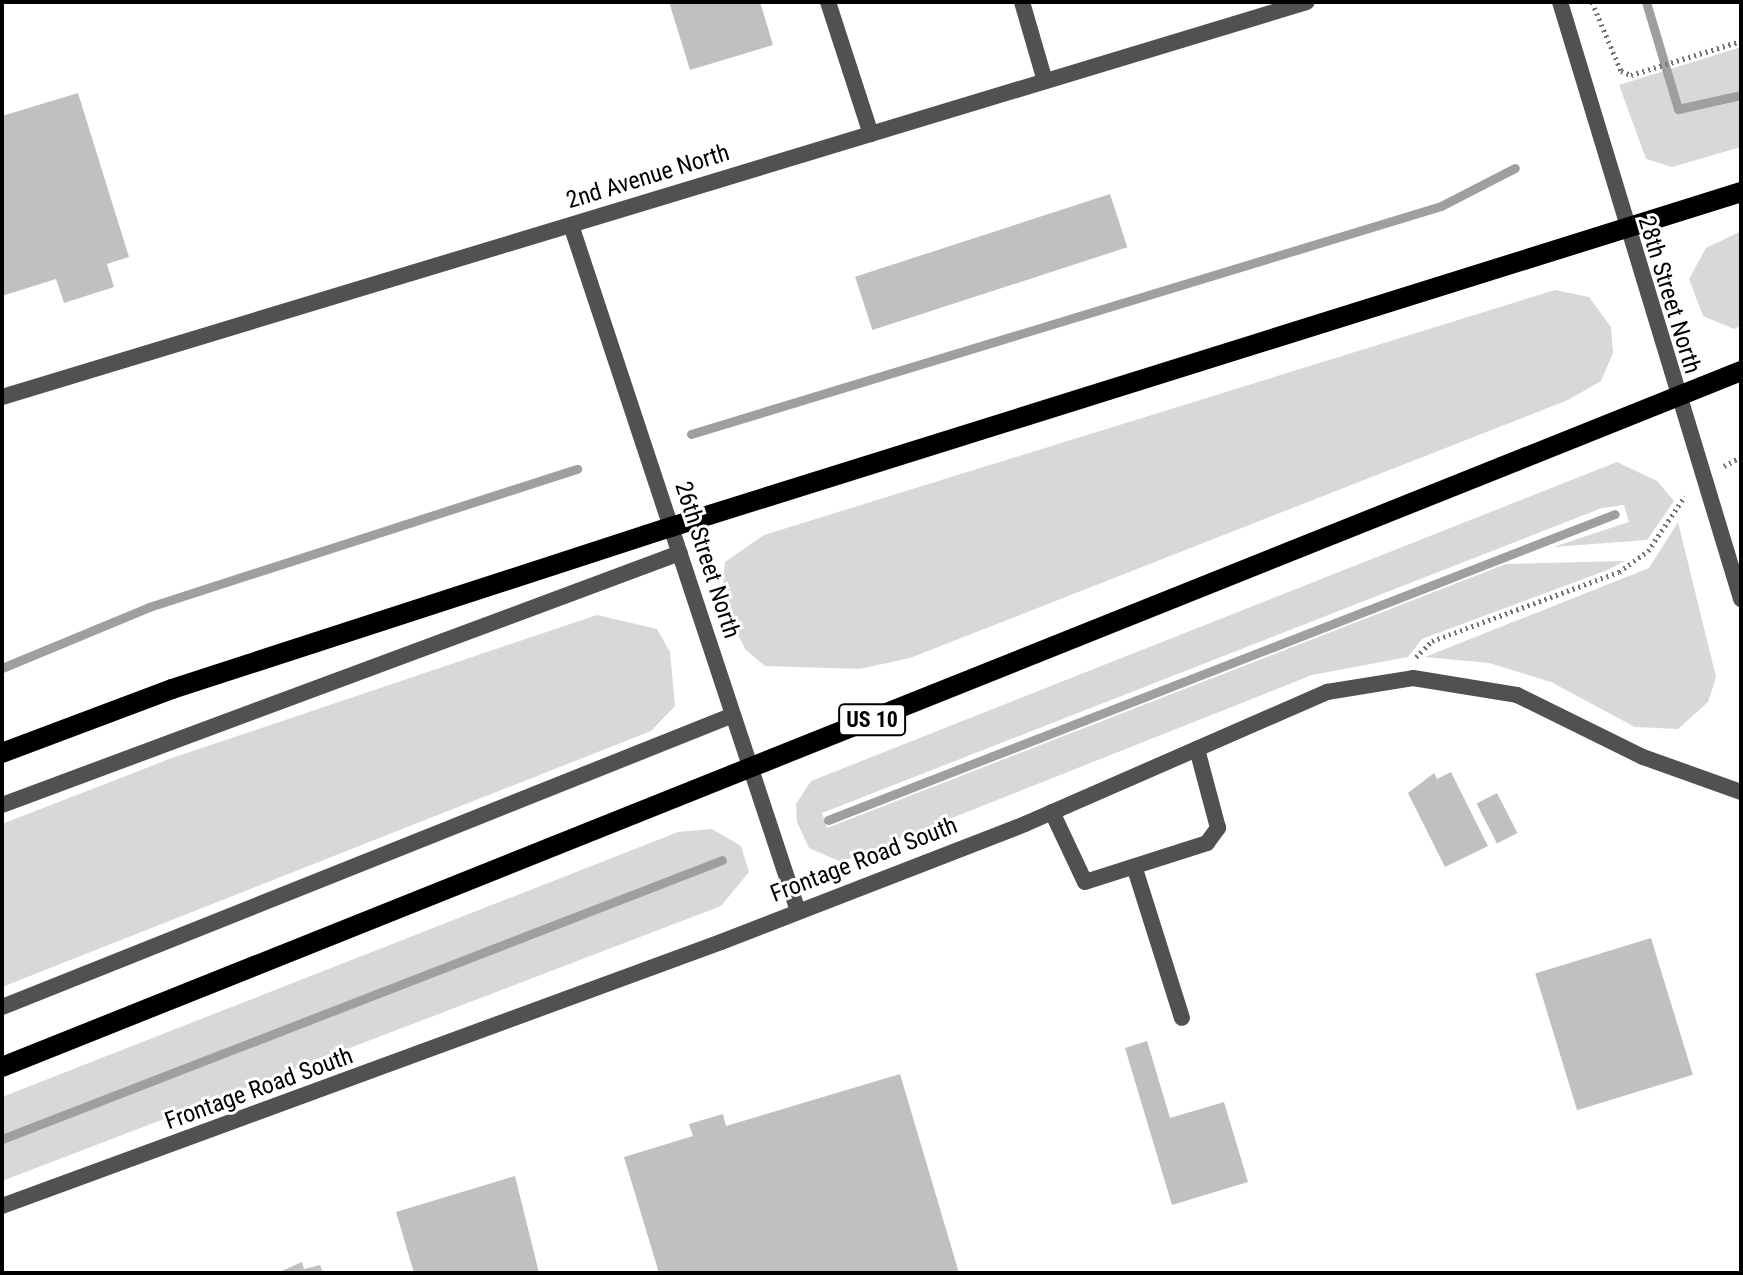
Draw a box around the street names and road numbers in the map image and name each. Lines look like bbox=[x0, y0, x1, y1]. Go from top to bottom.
street label: 2nd Avenue North bbox=[563, 139, 733, 215]
street label: 28th Street North bbox=[1631, 213, 1707, 377]
street label: 26th Street North bbox=[668, 478, 746, 642]
road number: US 10 bbox=[838, 702, 906, 738]
street label: Frontage Road South bbox=[767, 811, 961, 909]
street label: Frontage Road South bbox=[161, 1042, 357, 1136]

